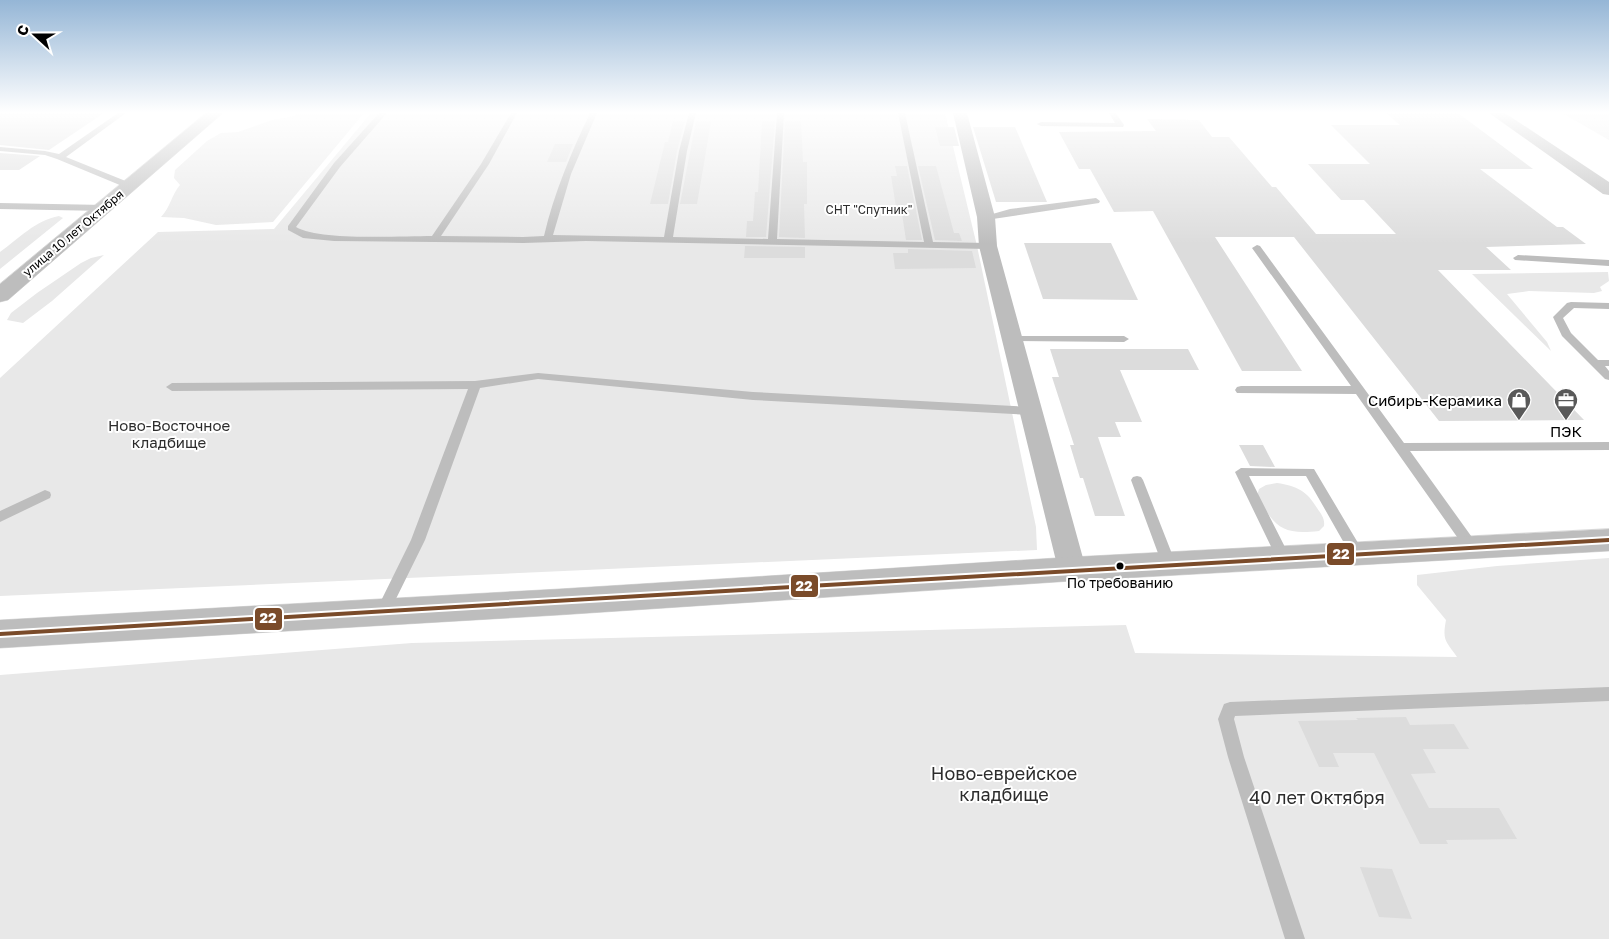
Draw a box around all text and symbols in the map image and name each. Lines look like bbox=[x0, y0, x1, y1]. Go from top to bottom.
north arrow bbox=[10, 10, 60, 60]
text: С bbox=[13, 22, 32, 38]
street label: улица 10 лет Октября bbox=[20, 186, 126, 280]
park label: СНТ "Спутник" bbox=[825, 202, 913, 217]
shop icon: Сибирь-Керамика bbox=[1506, 387, 1532, 421]
office icon: ПЭК bbox=[1553, 387, 1579, 421]
place label: Сибирь-Керамика bbox=[1368, 391, 1502, 409]
park label: Ново-Восточное кладбище bbox=[108, 416, 230, 451]
place label: ПЭК bbox=[1550, 422, 1582, 440]
line badge: 22 bbox=[1326, 542, 1355, 566]
text: 22 bbox=[1332, 545, 1350, 562]
marker: По требованию bbox=[1115, 561, 1125, 571]
line badge: 22 bbox=[790, 574, 819, 598]
place label: По требованию bbox=[1067, 574, 1173, 591]
text: 22 bbox=[795, 577, 813, 594]
line badge: 22 bbox=[254, 607, 283, 631]
text: 22 bbox=[259, 609, 277, 626]
park label: Ново-еврейское кладбище bbox=[931, 762, 1077, 805]
park label: 40 лет Октября bbox=[1249, 786, 1385, 808]

